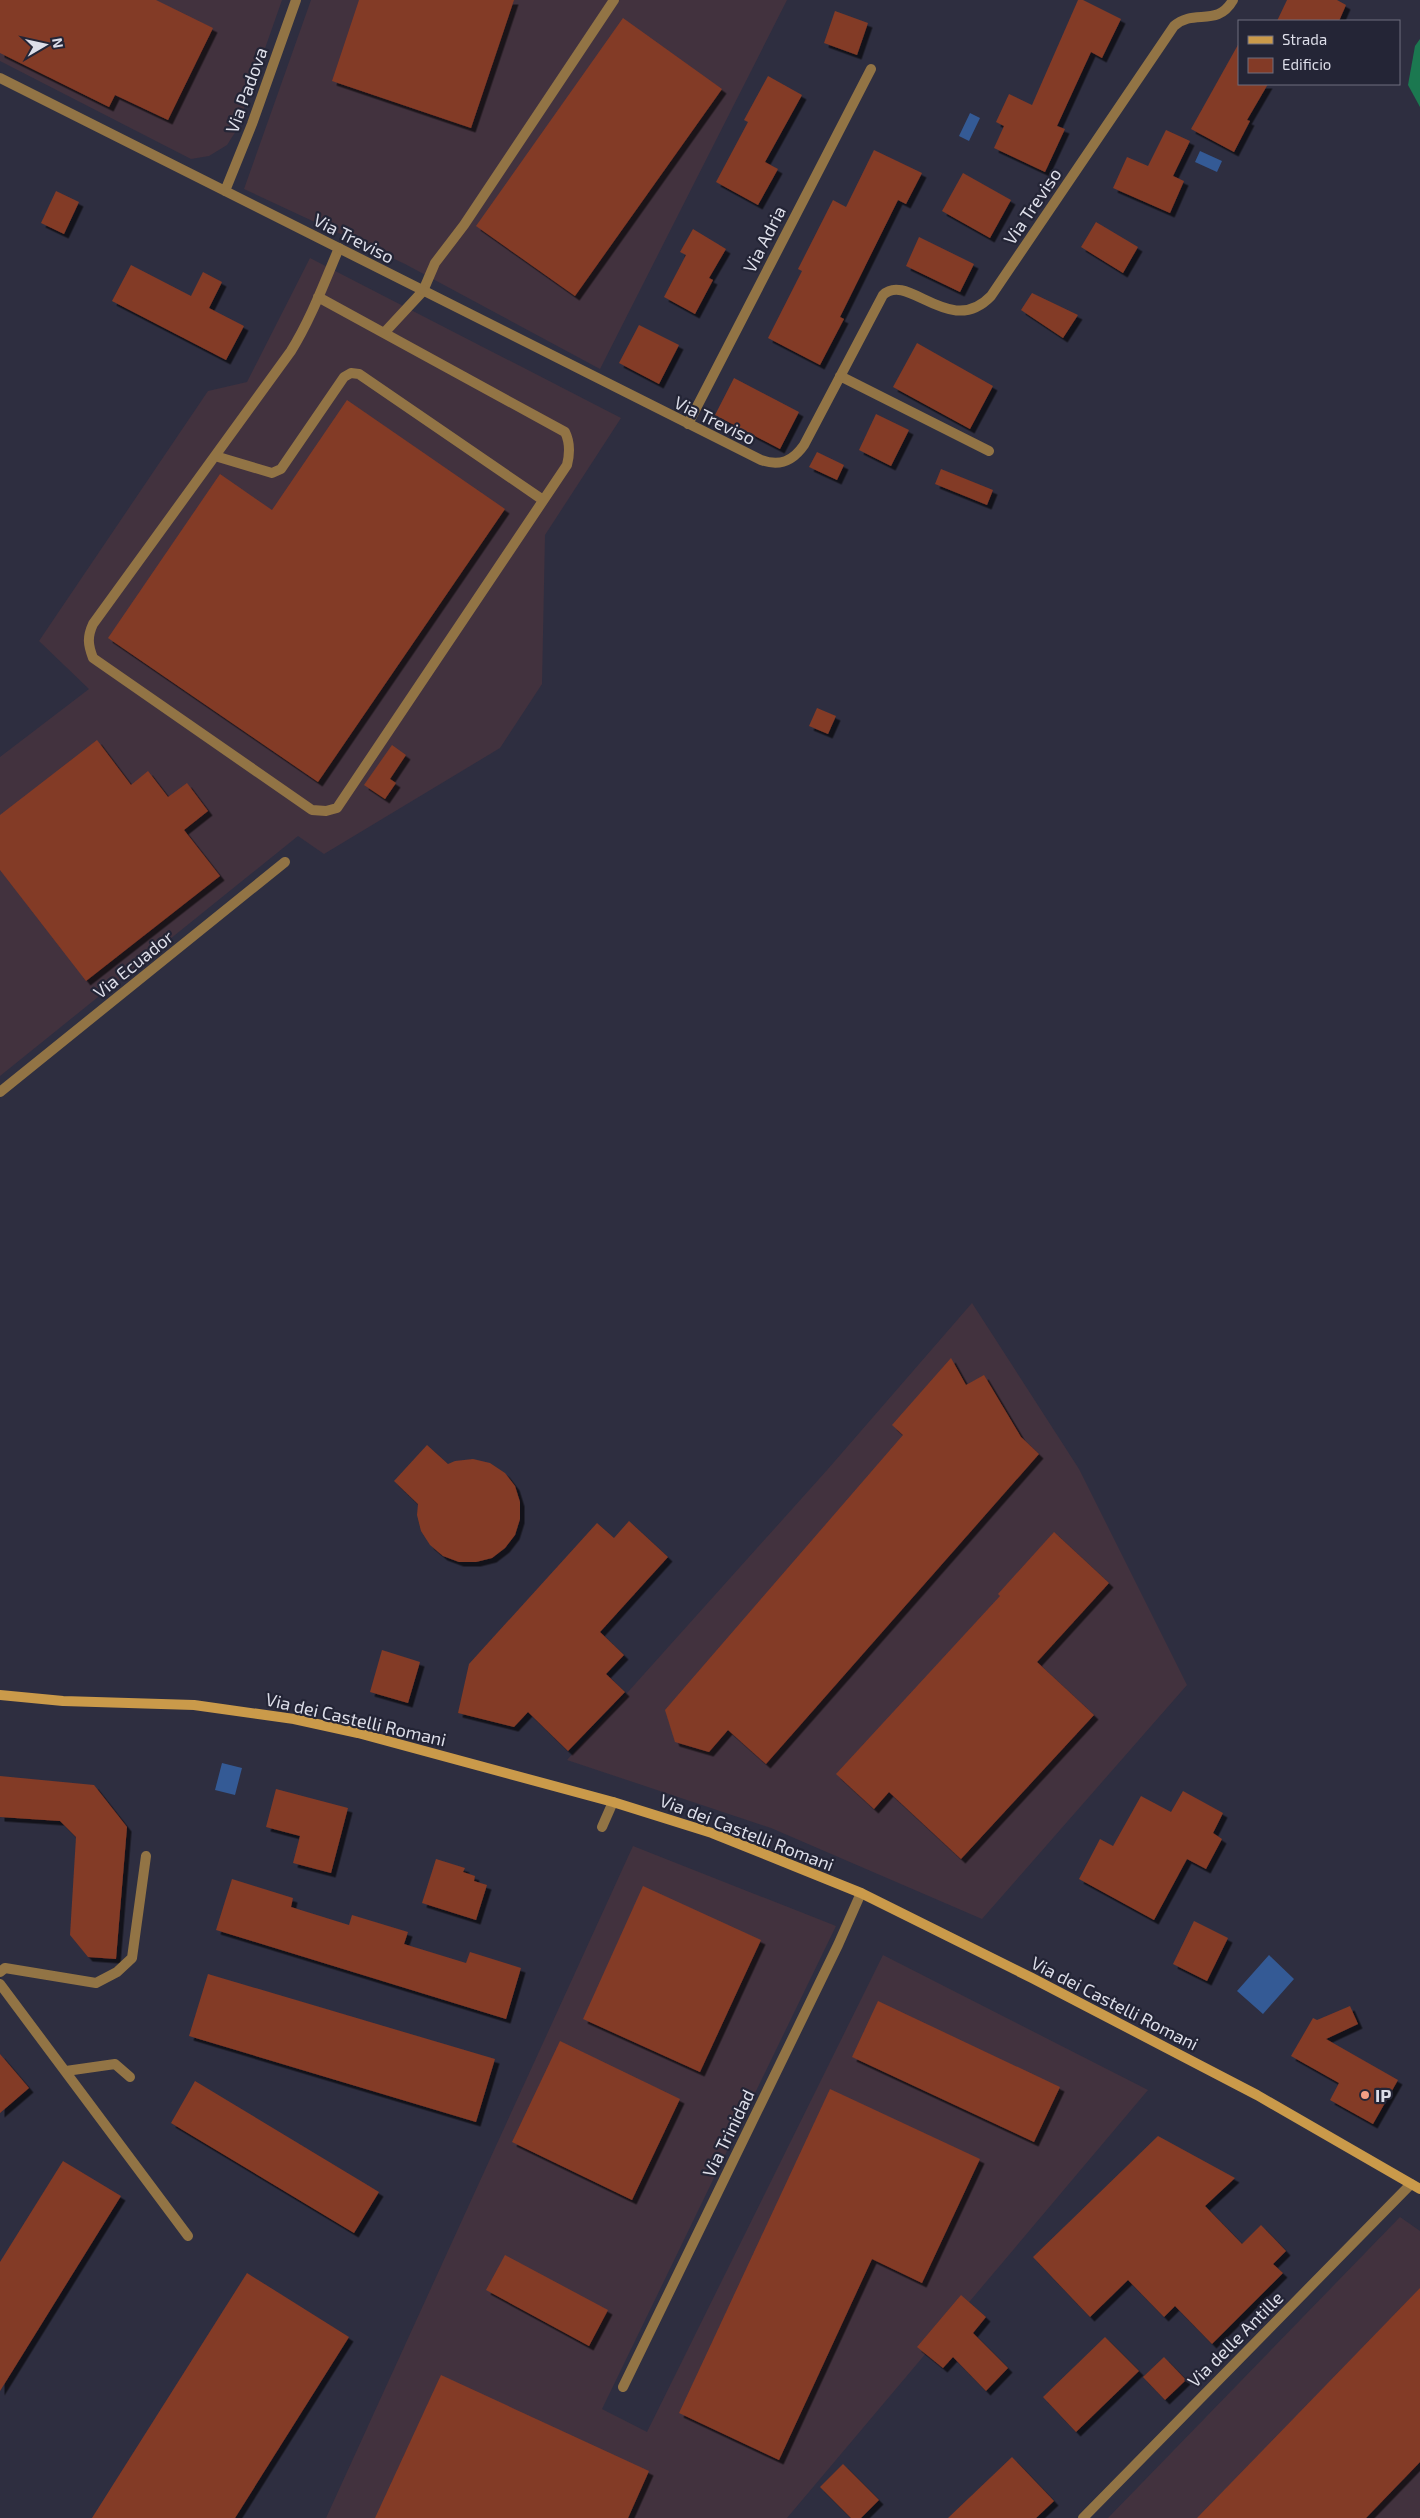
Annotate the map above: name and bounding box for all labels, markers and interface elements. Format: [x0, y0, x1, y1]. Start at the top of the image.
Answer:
north arrow [20, 20, 70, 70]
legend [1238, 20, 1400, 85]
text: Strada [1282, 30, 1327, 48]
text: N [49, 37, 68, 49]
street label: Via Padova [220, 44, 272, 136]
text: Edificio [1282, 55, 1331, 73]
street label: Via Treviso [998, 164, 1066, 248]
street label: Via Adria [738, 202, 790, 276]
street label: Via Treviso [310, 208, 398, 268]
street label: Via Treviso [671, 391, 759, 449]
street label: Via Ecuador [89, 925, 177, 1003]
street label: Via dei Castelli Romani [264, 1688, 448, 1750]
street label: Via dei Castelli Romani [657, 1789, 837, 1875]
street label: Via dei Castelli Romani [1028, 1951, 1202, 2055]
place label: IP [1375, 2084, 1391, 2106]
street label: Via Trinidad [697, 2086, 759, 2180]
marker: IP [1359, 2089, 1371, 2101]
street label: Via delle Antille [1182, 2286, 1288, 2392]

